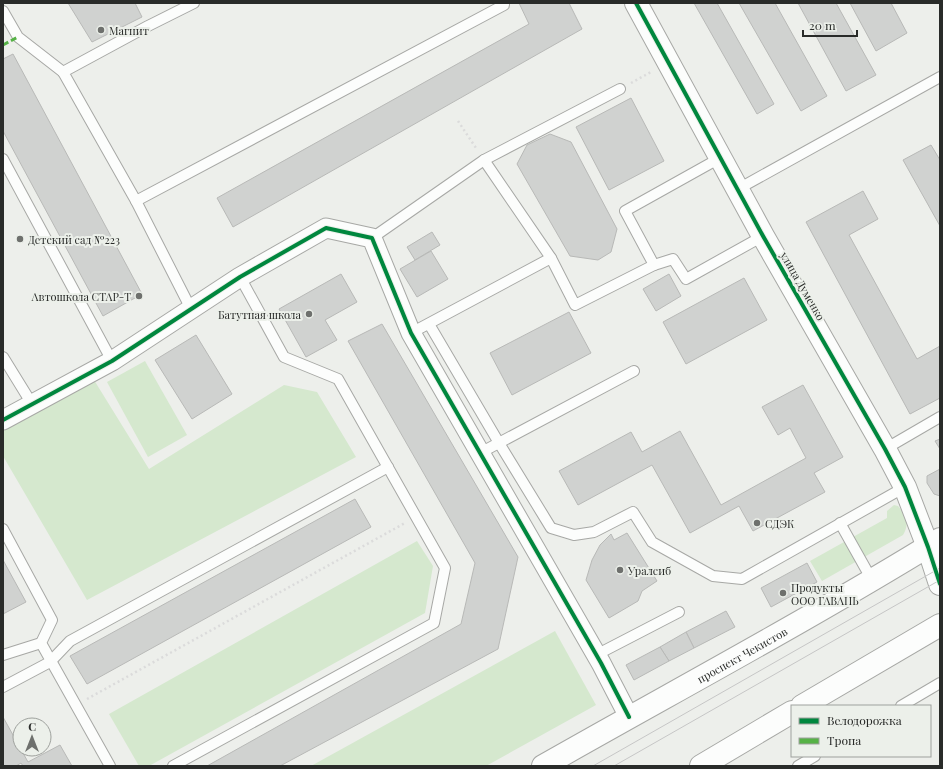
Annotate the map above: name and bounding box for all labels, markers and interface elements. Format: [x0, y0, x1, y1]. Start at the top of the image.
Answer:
scale bar [803, 12, 857, 38]
text: 20 m [809, 17, 836, 33]
place label: Магнит [109, 23, 149, 38]
marker: Магнит [96, 25, 106, 35]
place label: Детский сад №223 [28, 232, 120, 247]
marker: Детский сад №223 [15, 234, 25, 244]
street label: улица Думенко [777, 248, 829, 323]
place label: Автошкола СТАР-Т [30, 289, 131, 304]
marker: Автошкола СТАР-Т [134, 291, 144, 301]
place label: Батутная школа [218, 307, 302, 322]
marker: Батутная школа [304, 309, 314, 319]
place label: СДЭК [765, 516, 795, 531]
marker: СДЭК [752, 518, 762, 528]
place label: Уралсиб [627, 563, 671, 578]
marker: Уралсиб [615, 565, 625, 575]
place label: Продукты ООО ГАВАНЬ [791, 580, 859, 608]
marker: Продукты ООО ГАВАНЬ [778, 588, 788, 598]
street label: проспект Чекистов [694, 623, 790, 686]
legend [791, 705, 931, 757]
text: Велодорожка [827, 712, 902, 728]
north arrow [12, 717, 52, 757]
text: С [28, 719, 36, 734]
text: Тропа [827, 732, 861, 748]

